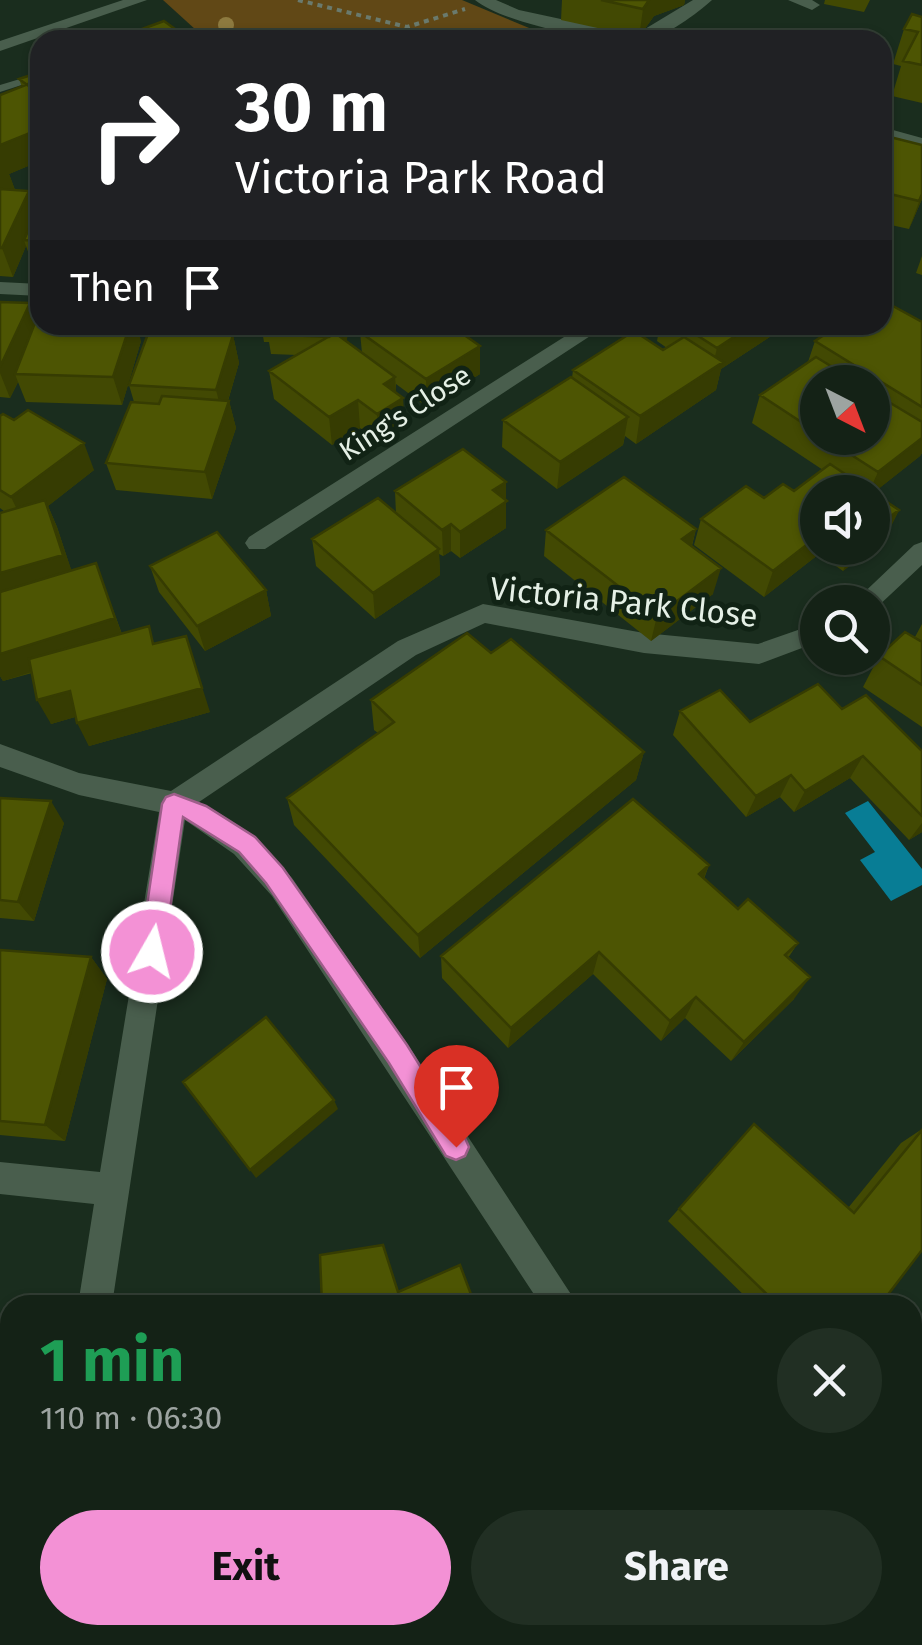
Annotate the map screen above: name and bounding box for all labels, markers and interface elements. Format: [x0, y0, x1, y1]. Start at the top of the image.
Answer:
text: 30 m [235, 66, 388, 150]
icon: right [70, 70, 200, 200]
text: Victoria Park Road [235, 151, 607, 205]
icon: arrive [175, 260, 230, 315]
text: Then [70, 265, 155, 311]
street label: King's Close [333, 358, 477, 468]
north arrow [800, 365, 890, 455]
map controls [800, 365, 890, 675]
button: sound [800, 475, 890, 565]
street label: Victoria Park Close [489, 569, 759, 635]
button: search [800, 585, 890, 675]
position arrow [100, 900, 204, 1004]
pin [414, 1045, 499, 1148]
icon: arrive [429, 1060, 484, 1115]
text: 1 min [40, 1325, 184, 1397]
button: close [777, 1328, 882, 1433]
text: 110 m · 06:30 [40, 1399, 222, 1437]
button: Exit [40, 1510, 451, 1625]
button: Share [471, 1510, 882, 1625]

